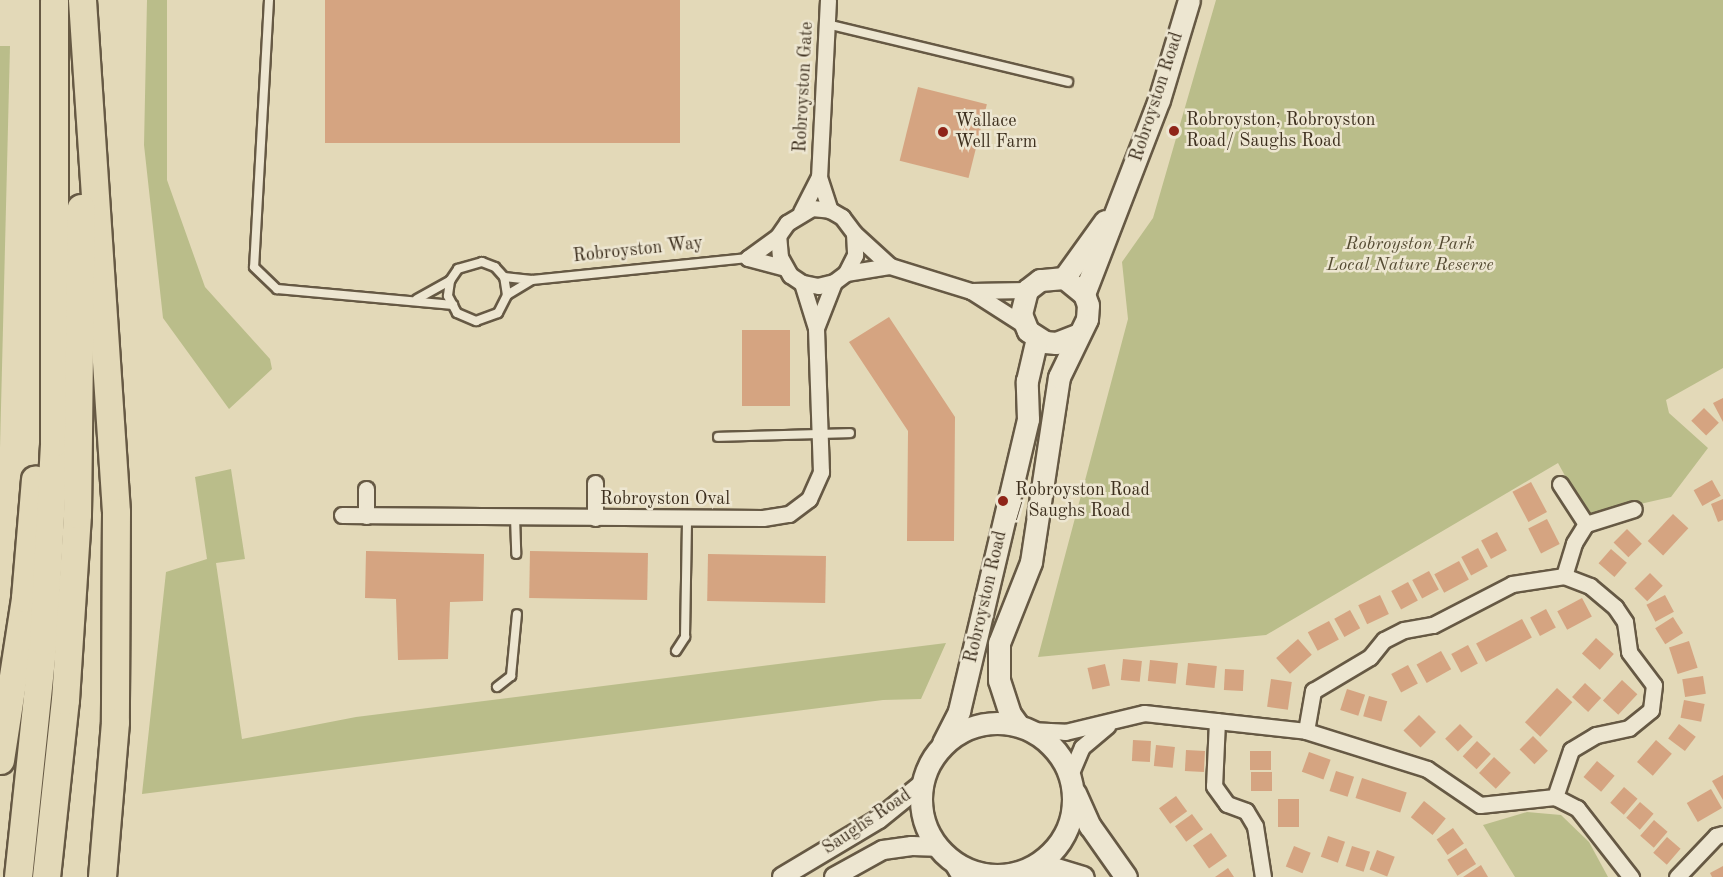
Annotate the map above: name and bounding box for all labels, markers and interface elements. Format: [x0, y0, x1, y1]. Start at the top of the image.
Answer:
street label: Robroyston Gate [790, 21, 818, 153]
street label: Robroyston Road [1126, 30, 1188, 164]
place label: Robroyston, Robroyston Road/ Saughs Road [1186, 110, 1375, 152]
place label: Wallace Well Farm [955, 111, 1037, 154]
marker: Robroyston, Robroyston Road/ Saughs Road [1167, 124, 1181, 138]
marker: Wallace Well Farm [936, 125, 950, 139]
street label: Robroyston Way [572, 232, 704, 268]
park label: Robroyston Park Local Nature Reserve [1326, 234, 1494, 276]
place label: Robroyston Road / Saughs Road [1015, 480, 1150, 522]
street label: Robroyston Oval [600, 488, 730, 510]
marker: Robroyston Road / Saughs Road [996, 494, 1010, 508]
street label: Robroyston Road [960, 529, 1012, 665]
street label: Saughs Road [819, 784, 915, 860]

